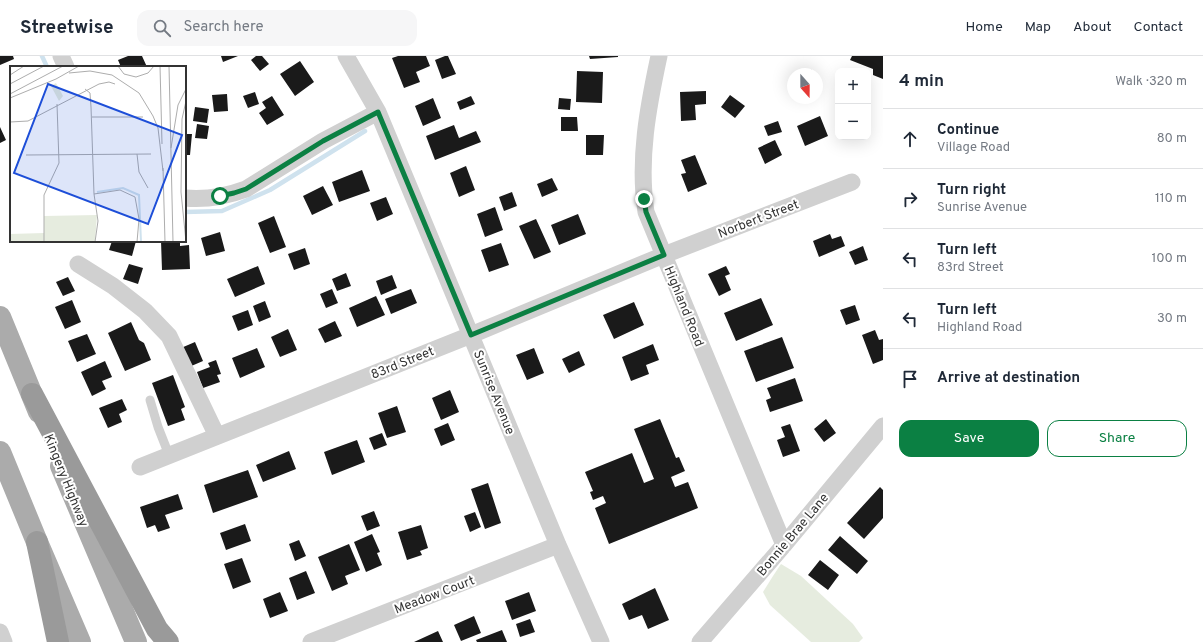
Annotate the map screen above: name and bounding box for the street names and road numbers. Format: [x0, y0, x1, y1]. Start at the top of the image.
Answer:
street label: Norbert Street [716, 197, 801, 243]
street label: Highland Road [660, 264, 707, 349]
street label: 83rd Street [369, 344, 437, 384]
street label: Sunrise Avenue [469, 348, 517, 437]
street label: Kingery Highway [39, 432, 91, 530]
street label: Bonnie Brae Lane [754, 491, 833, 580]
street label: Meadow Court [392, 573, 477, 618]

